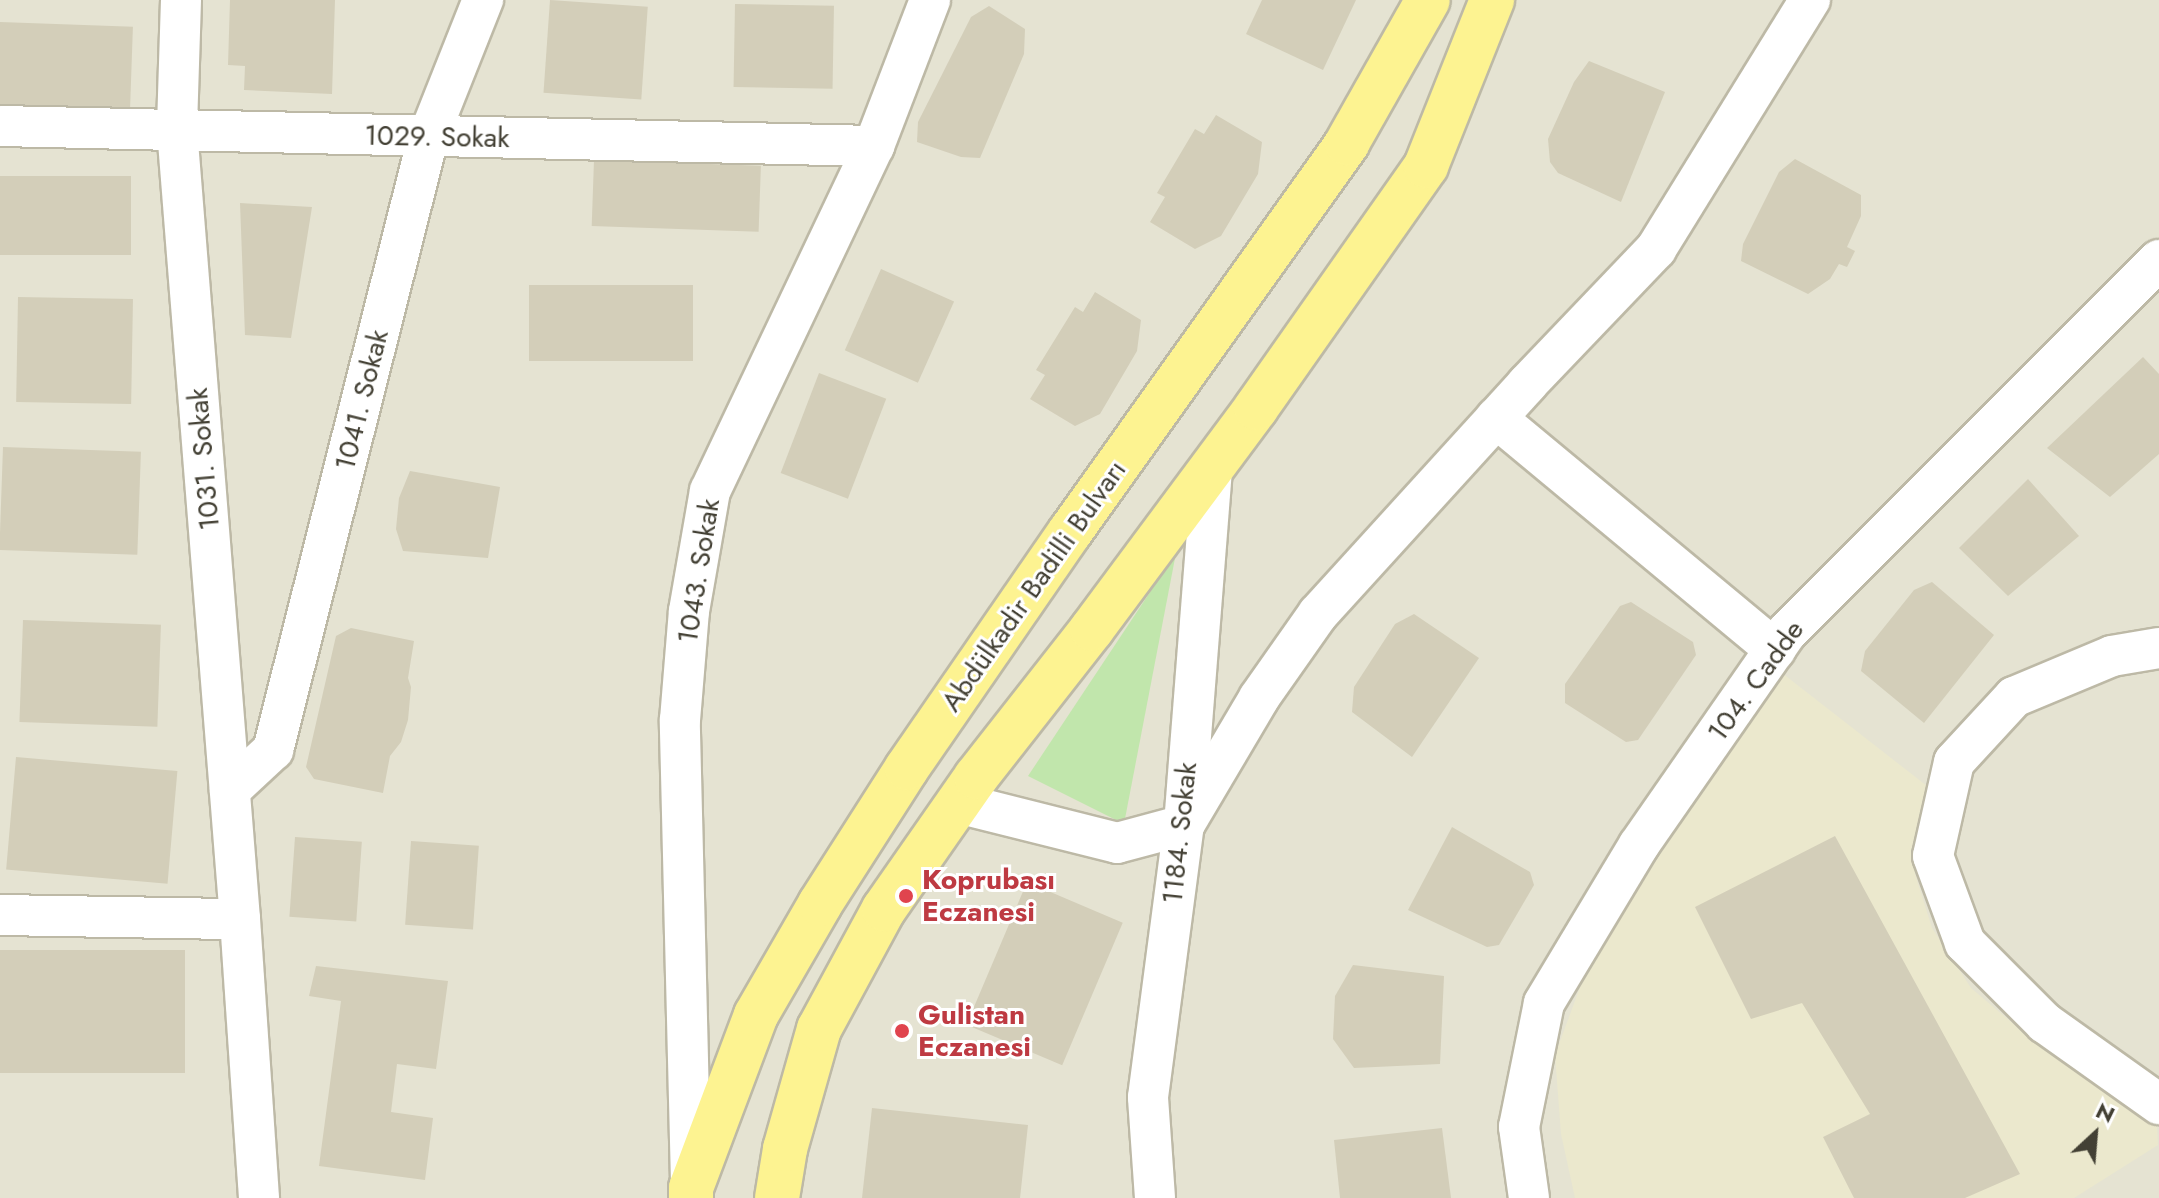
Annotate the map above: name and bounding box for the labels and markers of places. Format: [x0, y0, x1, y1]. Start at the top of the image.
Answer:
place label: Koprubası Eczanesi [922, 863, 1055, 929]
marker: Koprubası Eczanesi [897, 887, 915, 905]
place label: Gulistan Eczanesi [918, 998, 1031, 1064]
marker: Gulistan Eczanesi [893, 1022, 911, 1040]

